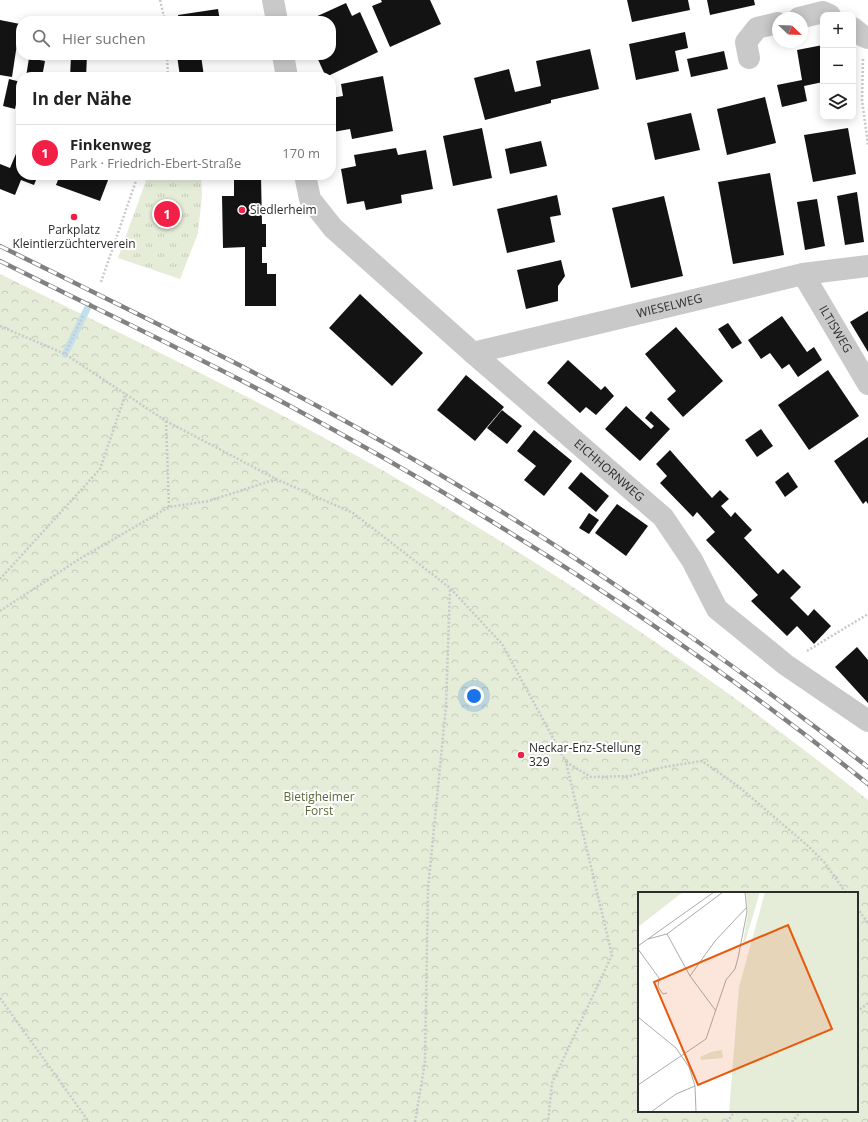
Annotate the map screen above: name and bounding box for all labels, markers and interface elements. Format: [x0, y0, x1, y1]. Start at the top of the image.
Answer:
north arrow [772, 12, 808, 48]
map controls [820, 12, 856, 120]
button: + [820, 12, 856, 48]
search box [16, 16, 336, 60]
icon: search [30, 27, 52, 49]
text: Hier suchen [62, 28, 146, 48]
button: − [820, 48, 856, 84]
button: layers [820, 84, 856, 120]
text: In der Nähe [32, 87, 131, 110]
text: Finkenweg [70, 134, 151, 154]
text: 1 [41, 144, 49, 162]
text: 170 m [282, 144, 320, 162]
text: Park · Friedrich-Ebert-Straße [70, 154, 241, 172]
pin: 1 [154, 199, 180, 229]
place label: Siedlerheim [250, 201, 317, 218]
marker: Siedlerheim [237, 205, 247, 215]
marker: Parkplatz Kleintierzüchterverein [69, 212, 79, 222]
place label: Parkplatz Kleintierzüchterverein [12, 221, 136, 252]
street label: WIESELWEG [635, 289, 704, 322]
street label: ILTISWEG [815, 302, 857, 356]
street label: EICHHORNWEG [571, 435, 648, 505]
your location [464, 686, 484, 706]
place label: Neckar-Enz-Stellung 329 [529, 739, 641, 770]
marker: Neckar-Enz-Stellung 329 [516, 750, 526, 760]
park label: Bietigheimer Forst [283, 788, 355, 819]
inset map [638, 892, 858, 1112]

